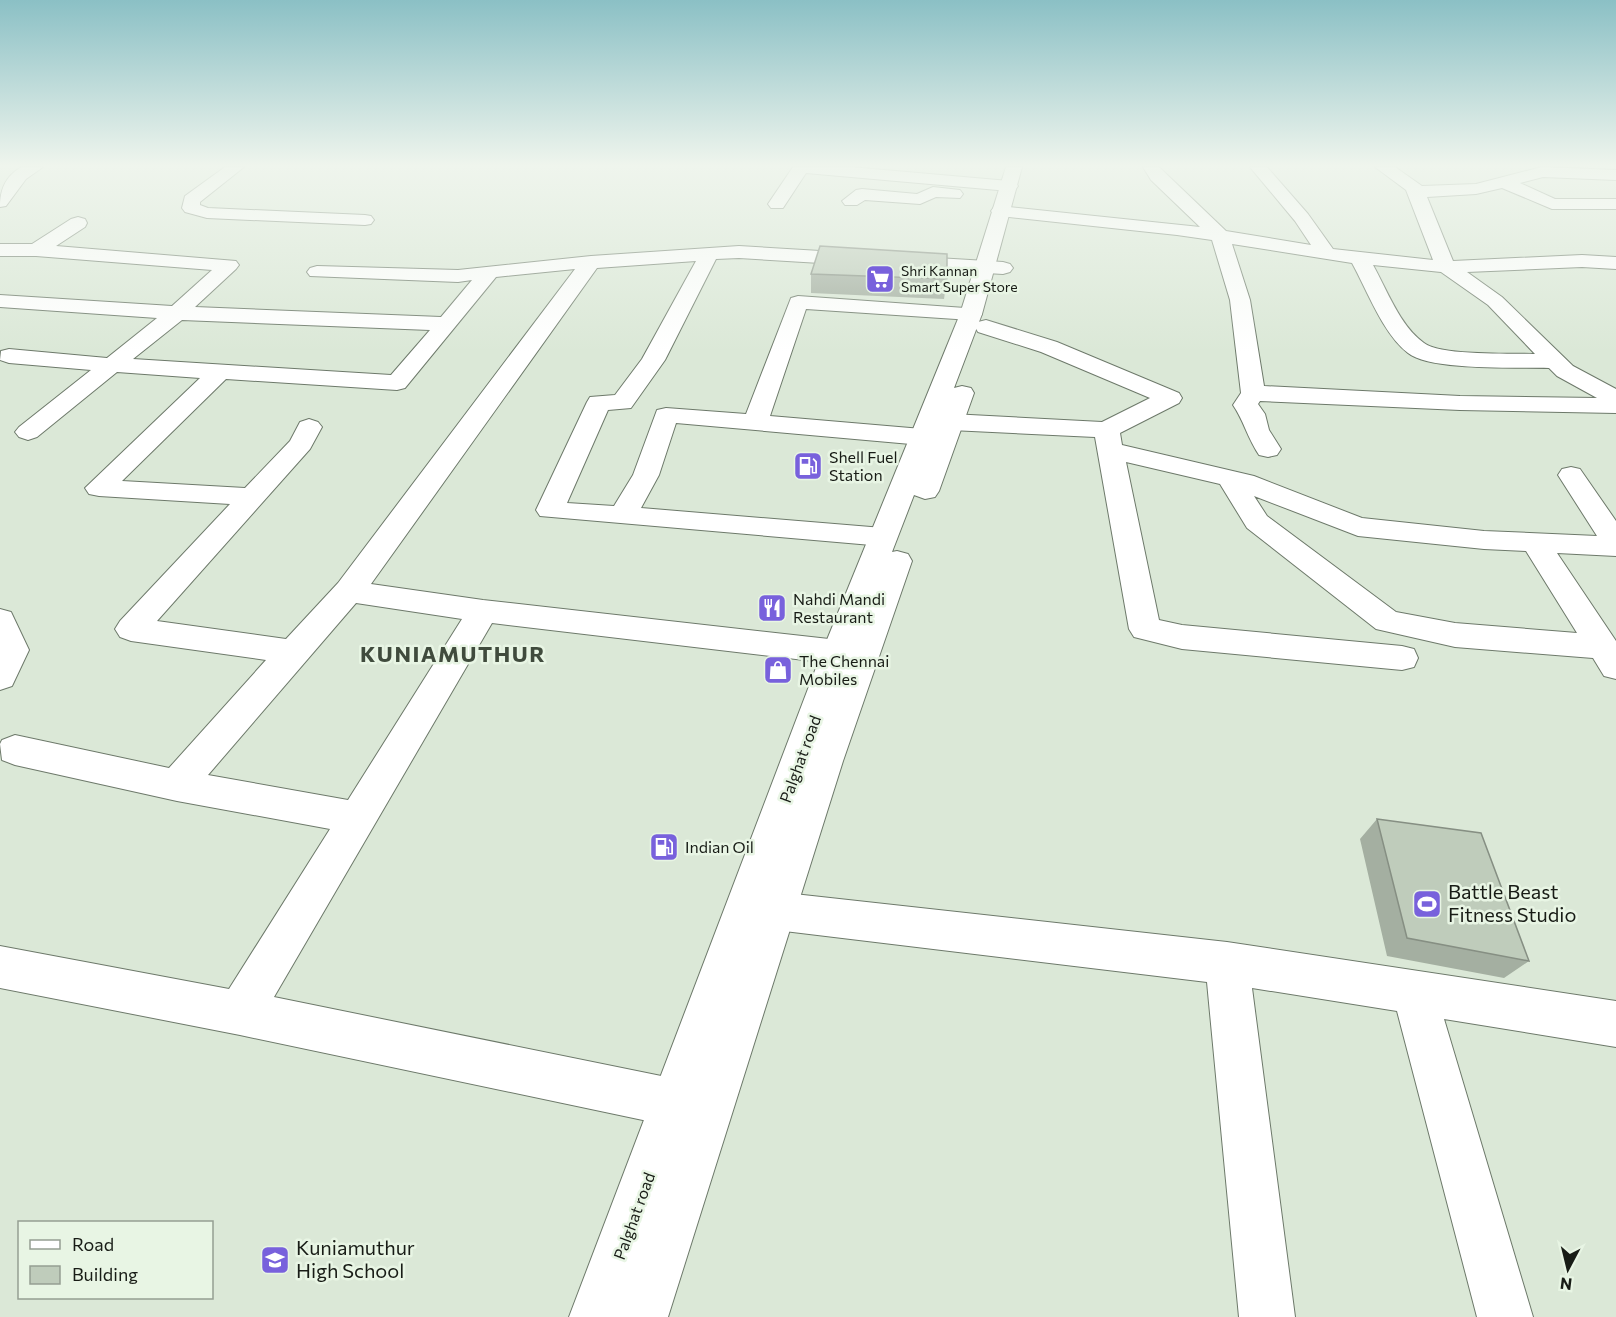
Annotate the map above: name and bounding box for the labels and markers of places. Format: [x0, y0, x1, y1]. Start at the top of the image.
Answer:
place label: Shri Kannan Smart Super Store [901, 262, 1018, 295]
supermarket icon: Shri Kannan Smart Super Store [864, 263, 896, 295]
place label: Shell Fuel Station [829, 447, 898, 484]
fuel station icon: Shell Fuel Station [792, 450, 824, 482]
place label: Nahdi Mandi Restaurant [793, 589, 885, 626]
restaurant icon: Nahdi Mandi Restaurant [756, 592, 788, 624]
place label: The Chennai Mobiles [799, 651, 889, 688]
shop icon: The Chennai Mobiles [762, 654, 794, 686]
fuel station icon: Indian Oil [648, 831, 680, 863]
place label: Indian Oil [685, 837, 754, 856]
place label: Battle Beast Fitness Studio [1448, 879, 1576, 926]
sports icon: Battle Beast Fitness Studio [1411, 888, 1443, 920]
place label: Kuniamuthur High School [296, 1235, 415, 1282]
school or university icon: Kuniamuthur High School [259, 1244, 291, 1276]

